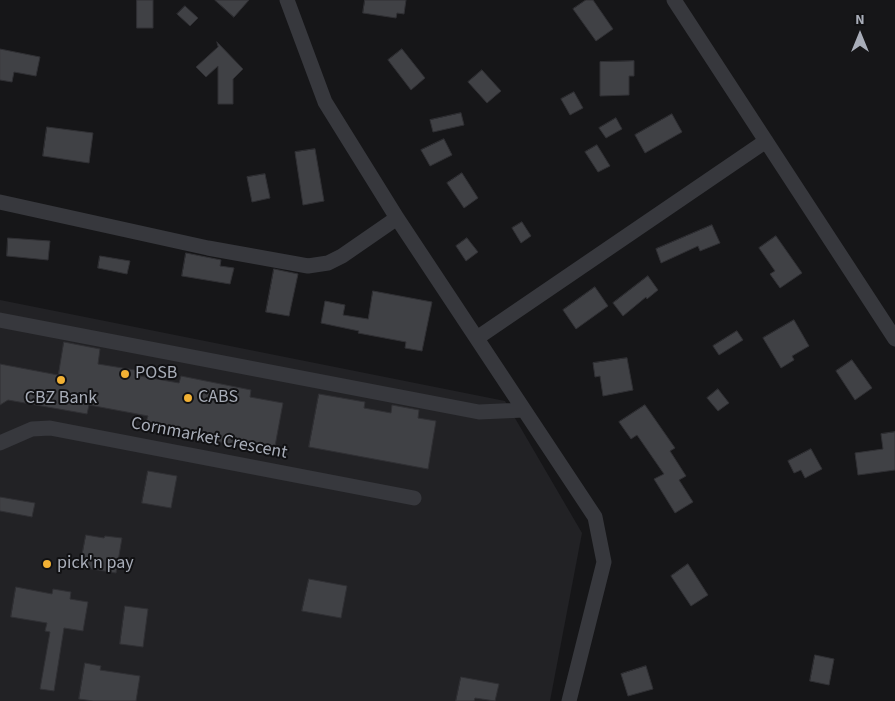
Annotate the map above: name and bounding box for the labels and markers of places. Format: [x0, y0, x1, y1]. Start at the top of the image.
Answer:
place label: POSB [135, 363, 177, 385]
marker: POSB [119, 368, 131, 380]
marker: CBZ Bank [55, 374, 67, 386]
place label: CABS [198, 387, 238, 409]
place label: CBZ Bank [25, 388, 97, 410]
marker: CABS [182, 392, 194, 404]
place label: pick'n pay [57, 553, 134, 575]
marker: pick'n pay [41, 558, 53, 570]

